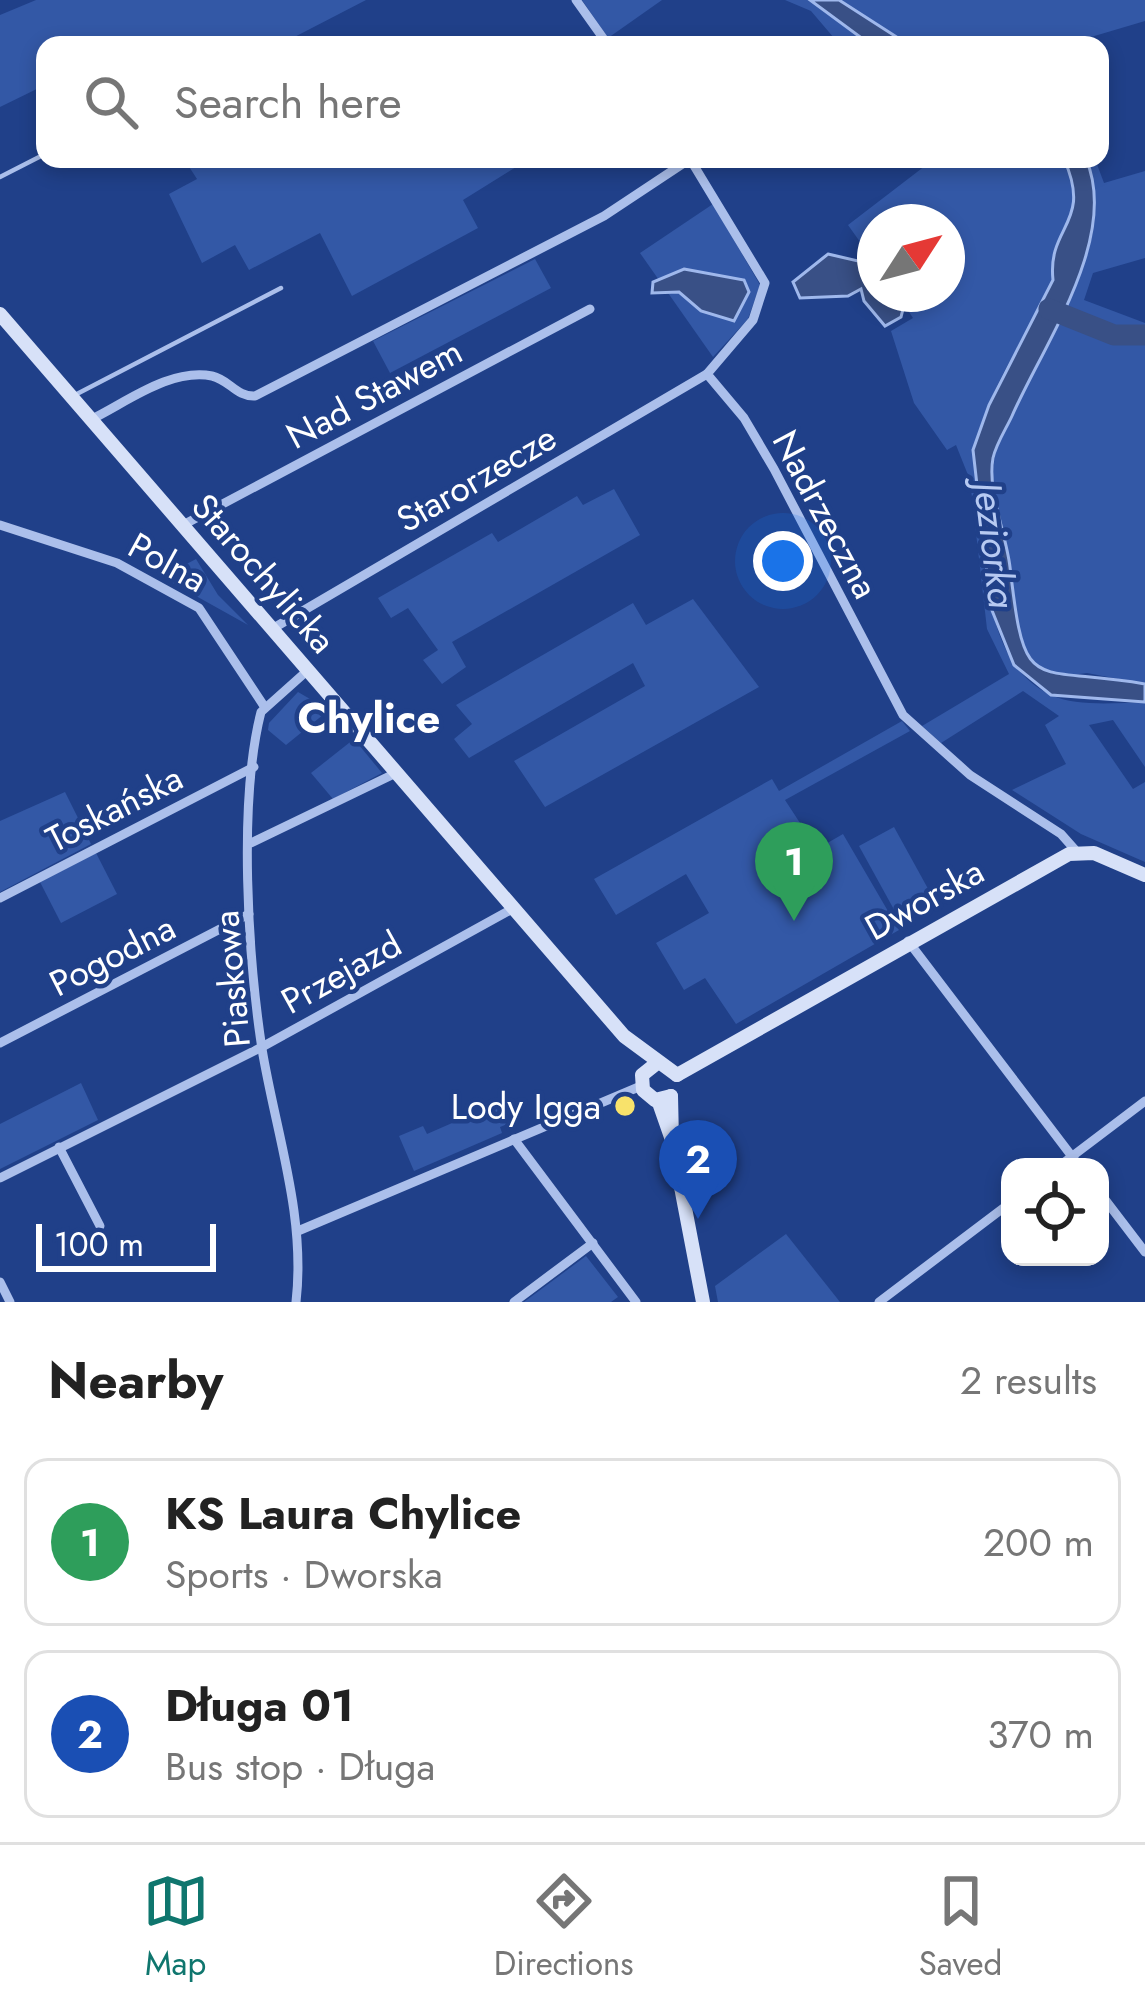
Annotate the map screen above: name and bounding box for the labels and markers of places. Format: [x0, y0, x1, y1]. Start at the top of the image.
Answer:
pin: 1 [755, 822, 833, 921]
place label: Lody Igga [451, 1080, 601, 1132]
marker: Lody Igga [612, 1093, 638, 1119]
pin: 2 [659, 1120, 737, 1219]

